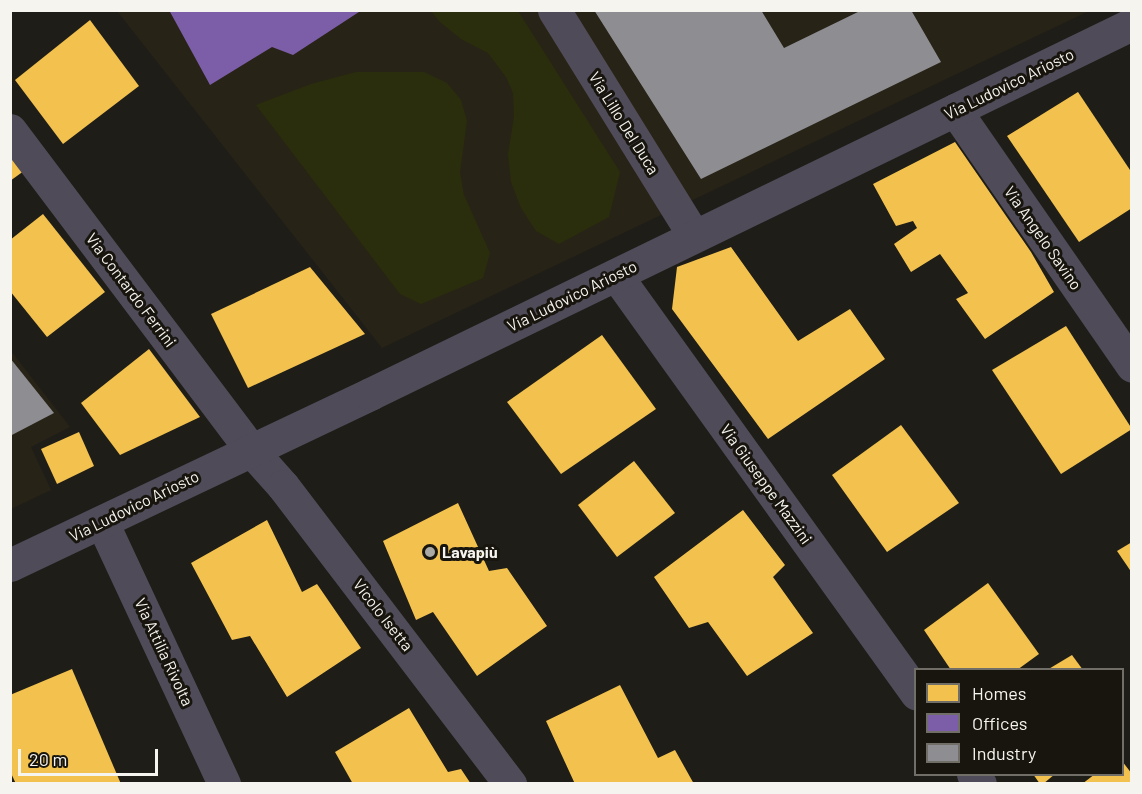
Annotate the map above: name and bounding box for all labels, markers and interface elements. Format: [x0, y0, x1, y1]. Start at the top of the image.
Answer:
street label: Via Ludovico Ariosto [941, 44, 1077, 124]
street label: Via Lillo Del Duca [585, 68, 663, 178]
street label: Via Angelo Savino [1000, 182, 1086, 294]
street label: Via Contardo Ferrini [82, 229, 180, 351]
street label: Via Ludovico Ariosto [504, 256, 640, 336]
street label: Via Giuseppe Mazzini [716, 420, 816, 548]
street label: Via Ludovico Ariosto [66, 466, 202, 546]
place label: Lavapiù [442, 542, 498, 562]
marker: Lavapiù [423, 545, 437, 559]
street label: Vicolo Isetta [349, 575, 417, 655]
street label: Via Attilia Rivolta [131, 595, 197, 709]
legend [914, 668, 1124, 776]
text: Homes [972, 682, 1026, 704]
text: Offices [972, 712, 1028, 734]
scale bar [21, 737, 160, 775]
text: Industry [972, 742, 1036, 764]
text: 20 m [29, 748, 67, 770]

